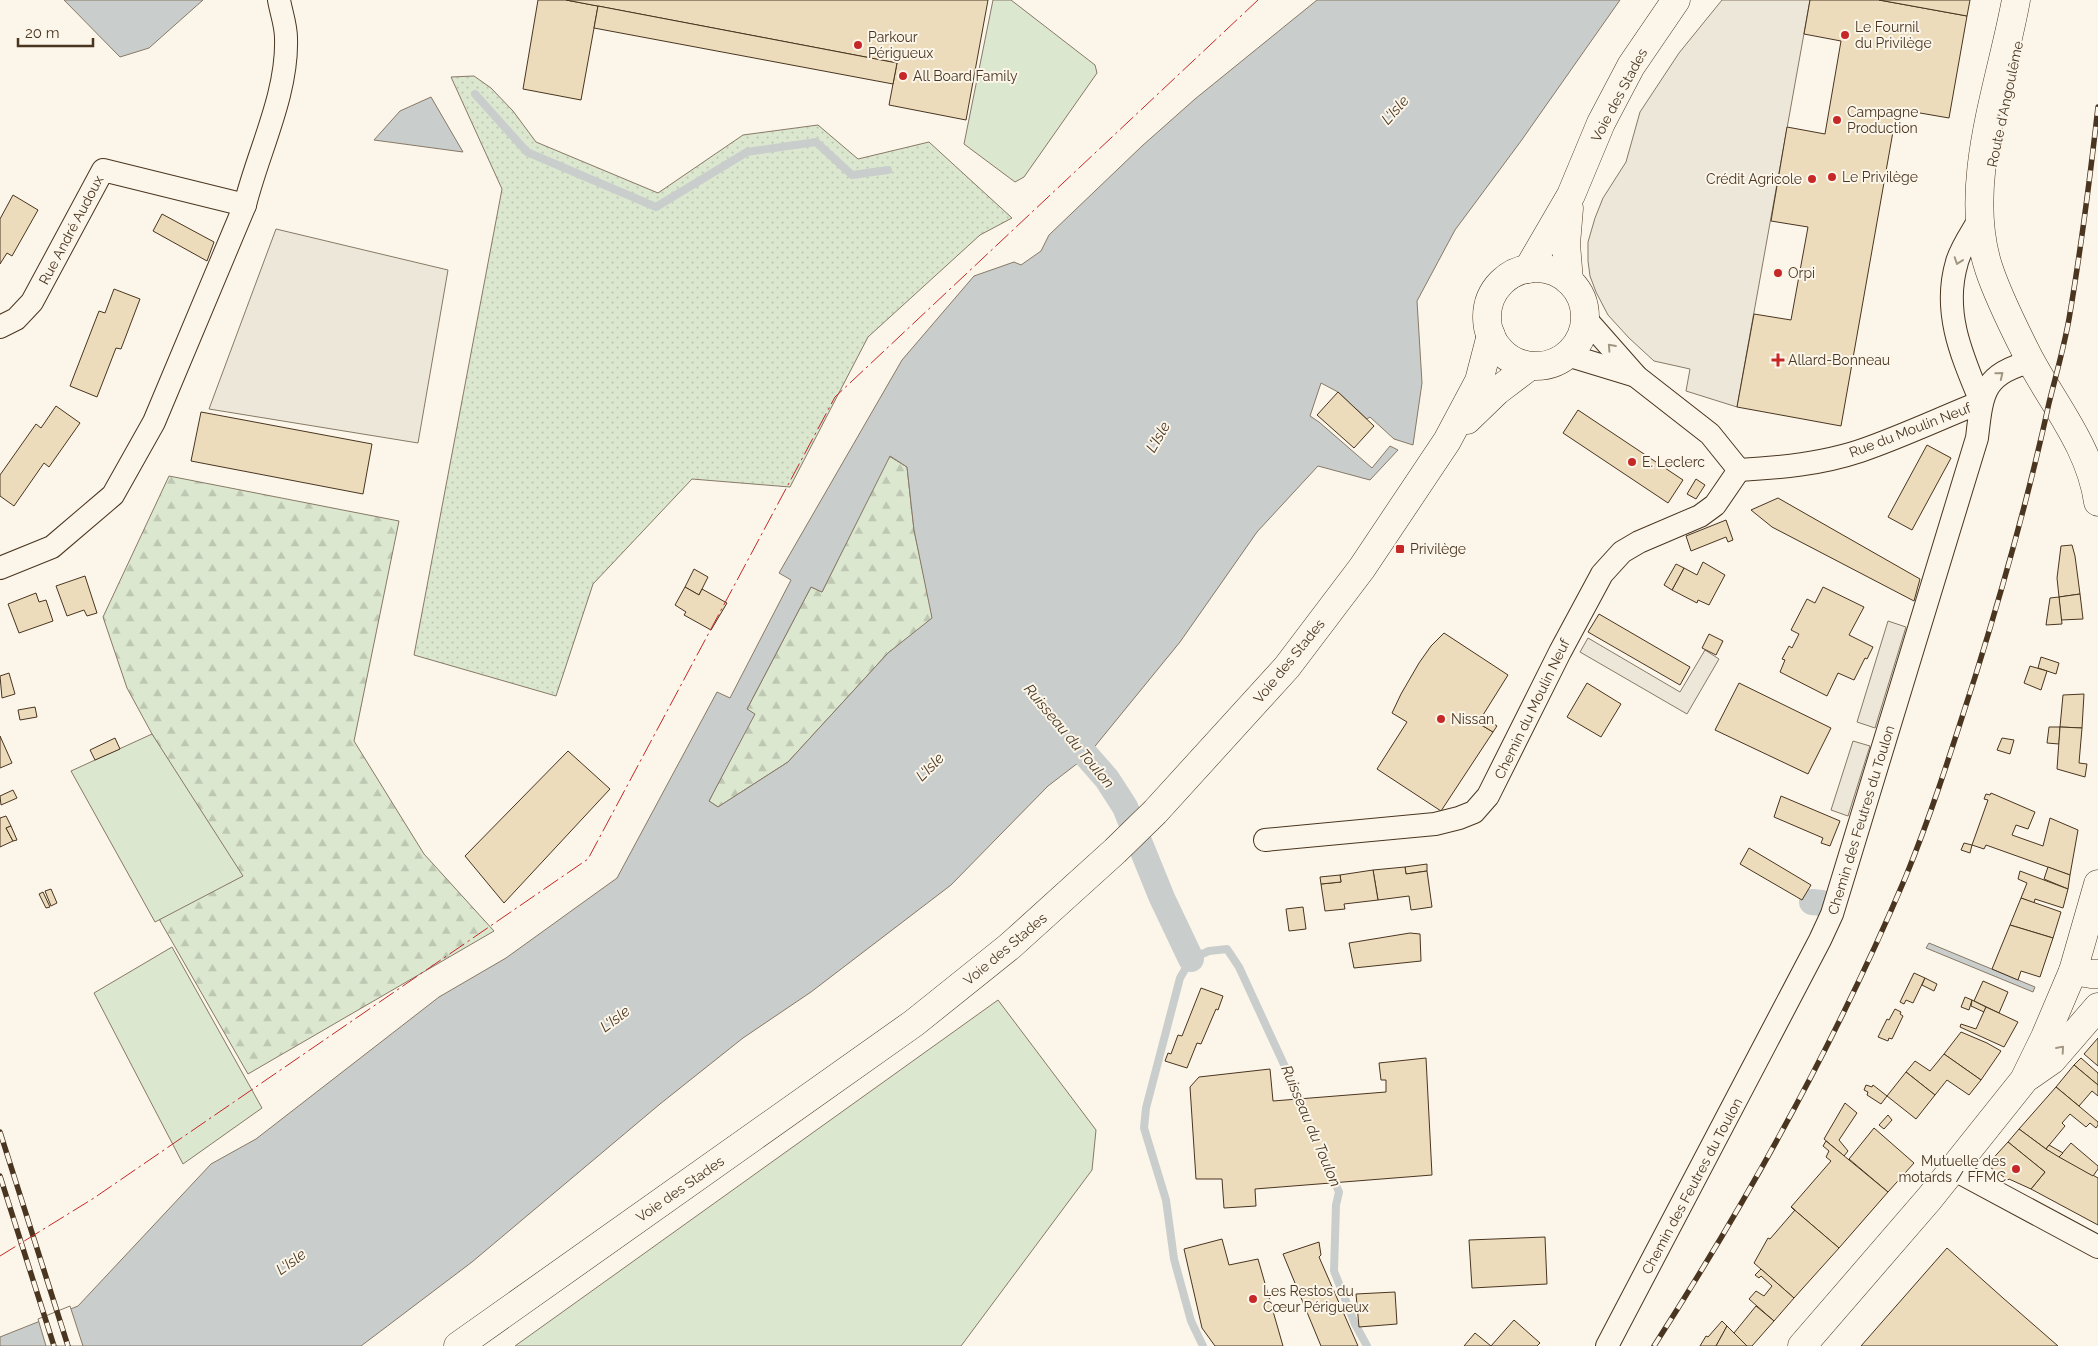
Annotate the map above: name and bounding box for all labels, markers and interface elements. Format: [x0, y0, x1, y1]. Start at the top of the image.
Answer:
scale bar [18, 15, 92, 47]
place label: Le Fournil du Privilège [1855, 19, 1932, 51]
text: 20 m [25, 24, 60, 42]
place label: Parkour Périgueux [868, 29, 933, 61]
marker: Le Fournil du Privilège [1839, 29, 1851, 41]
marker: Parkour Périgueux [852, 39, 864, 51]
street label: Route d'Angoulême [1984, 39, 2026, 169]
street label: Voie des Stades [1588, 45, 1650, 144]
place label: All Board Family [913, 68, 1018, 84]
marker: All Board Family [897, 70, 909, 82]
water label: L'Isle [1377, 92, 1413, 128]
place label: Campagne Production [1847, 104, 1918, 136]
marker: Campagne Production [1831, 114, 1843, 126]
place label: Le Privilège [1842, 169, 1918, 185]
place label: Crédit Agricole [1706, 171, 1802, 187]
marker: Le Privilège [1826, 171, 1838, 183]
street label: Rue André Audoux [36, 173, 106, 287]
marker: Crédit Agricole [1806, 173, 1818, 185]
one-way arrow [1954, 256, 1964, 265]
place label: Orpi [1788, 265, 1815, 281]
marker: Orpi [1772, 267, 1784, 279]
one-way arrow [1608, 344, 1617, 353]
place label: Allard-Bonneau [1788, 352, 1890, 368]
marker: Allard-Bonneau [1772, 354, 1784, 366]
one-way arrow [1995, 371, 2004, 380]
street label: Rue du Moulin Neuf [1847, 399, 1974, 461]
water label: L'Isle [1142, 418, 1174, 456]
place label: E. Leclerc [1642, 454, 1705, 470]
marker: E. Leclerc [1626, 456, 1638, 468]
place label: Privilège [1410, 541, 1466, 557]
marker: Privilège [1394, 543, 1406, 555]
street label: Voie des Stades [1250, 616, 1328, 706]
street label: Chemin du Moulin Neuf [1491, 635, 1573, 781]
water label: Ruisseau du Toulon [1020, 680, 1118, 792]
place label: Nissan [1451, 711, 1494, 727]
marker: Nissan [1435, 713, 1447, 725]
street label: Chemin des Feutres du Toulon [1825, 723, 1897, 917]
water label: L'Isle [912, 749, 948, 785]
street label: Voie des Stades [960, 909, 1050, 988]
water label: L'Isle [597, 1002, 633, 1036]
one-way arrow [2056, 1046, 2065, 1055]
water label: Ruisseau du Toulon [1277, 1062, 1345, 1190]
street label: Chemin des Feutres du Toulon [1639, 1095, 1745, 1277]
street label: Voie des Stades [633, 1153, 727, 1225]
place label: Mutuelle des motards / FFMC [1898, 1153, 2006, 1185]
marker: Mutuelle des motards / FFMC [2010, 1163, 2022, 1175]
water label: L'Isle [273, 1245, 309, 1279]
place label: Les Restos du Cœur Périgueux [1263, 1283, 1369, 1315]
marker: Les Restos du Cœur Périgueux [1247, 1293, 1259, 1305]

